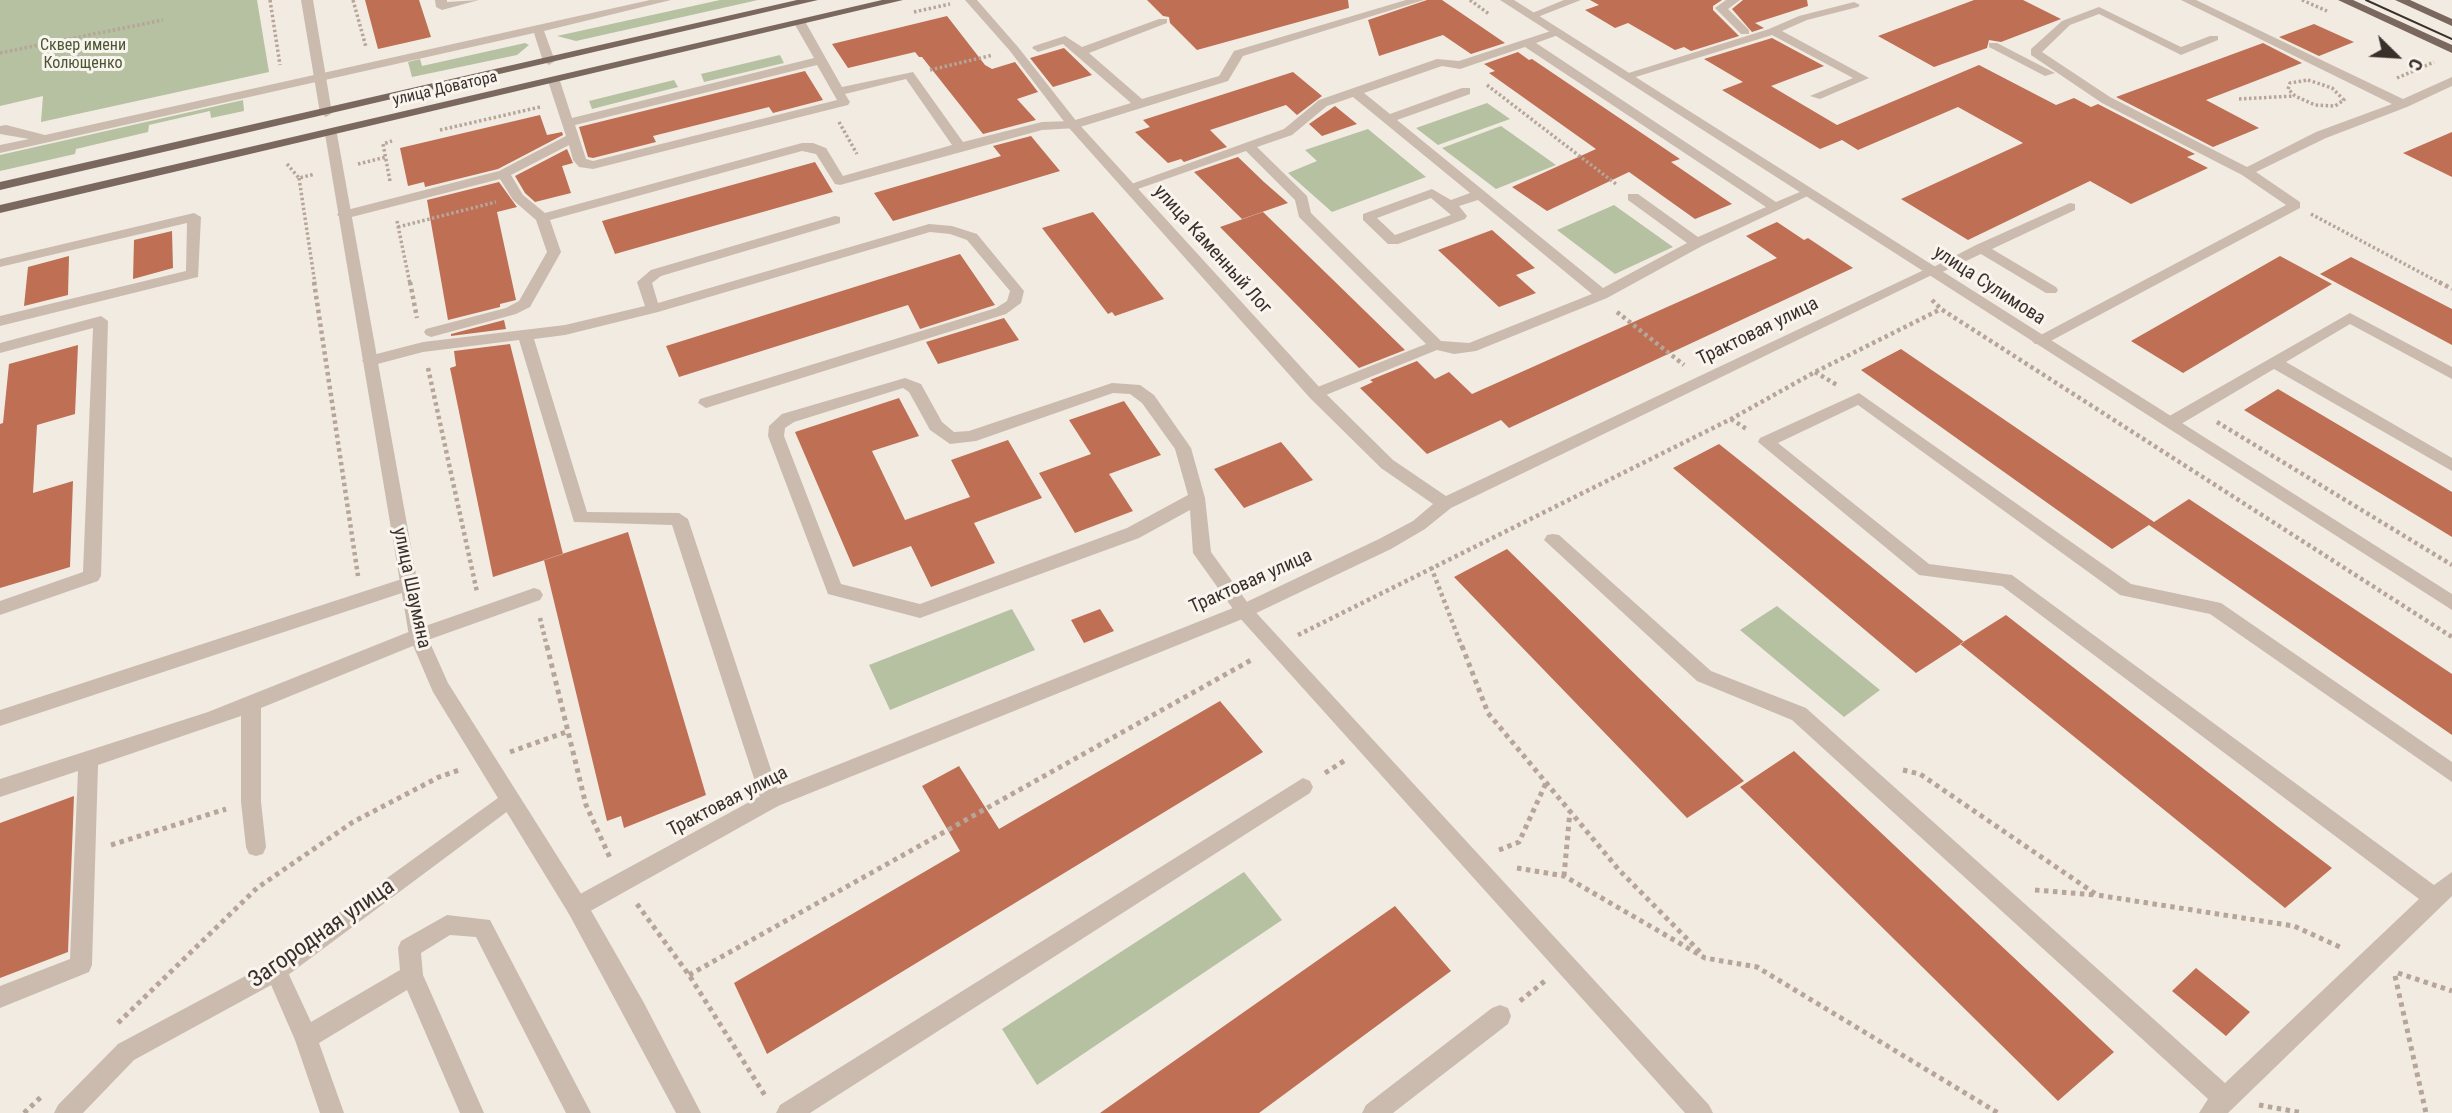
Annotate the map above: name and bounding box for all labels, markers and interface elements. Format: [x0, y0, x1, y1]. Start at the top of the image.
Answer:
north arrow [2361, 21, 2431, 91]
park label: Сквер имени Колющенко [40, 36, 126, 74]
text: С [2403, 55, 2428, 74]
street label: улица Доватора [391, 68, 499, 110]
street label: улица Каменный Лог [1148, 181, 1276, 319]
street label: улица Сулимова [1929, 241, 2049, 331]
street label: Трактовая улица [1694, 293, 1822, 371]
street label: улица Шаумяна [387, 526, 435, 650]
street label: Трактовая улица [1186, 545, 1316, 619]
street label: Трактовая улица [664, 762, 792, 842]
street label: Загородная улица [244, 873, 400, 995]

